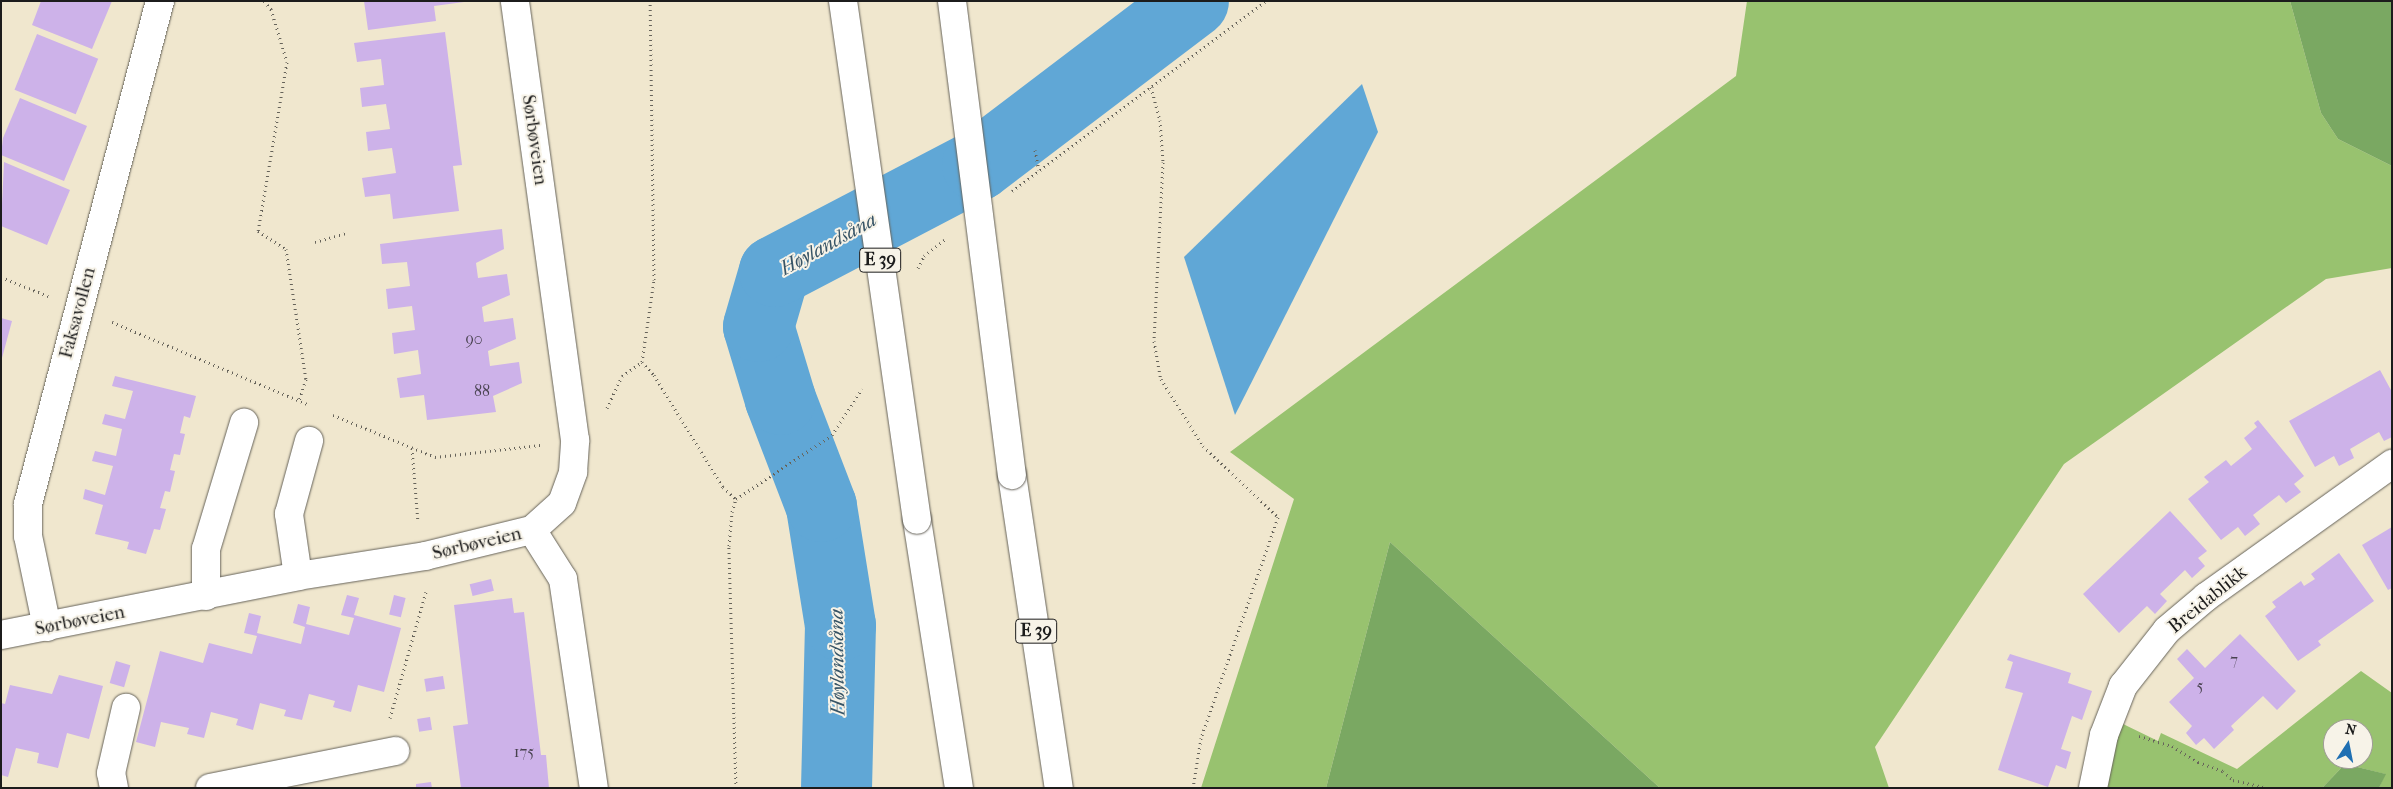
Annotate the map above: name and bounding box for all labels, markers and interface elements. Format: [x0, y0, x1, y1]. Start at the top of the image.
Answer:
street label: Sørbøveien [516, 93, 552, 187]
water label: Høylandsåna [775, 208, 881, 280]
road number: E 39 [859, 244, 901, 276]
street label: Faksavollen [55, 265, 101, 361]
house number: 90 [465, 329, 483, 349]
house number: 88 [474, 381, 490, 401]
street label: Sørbøveien [430, 523, 524, 565]
street label: Breidablikk [2164, 561, 2252, 639]
street label: Sørbøveien [33, 601, 127, 641]
water label: Høylandsåna [824, 608, 850, 716]
road number: E 39 [1015, 616, 1057, 646]
house number: 7 [2230, 650, 2238, 670]
house number: 5 [2197, 676, 2203, 696]
north arrow [2323, 719, 2373, 769]
text: N [2344, 720, 2358, 739]
house number: 175 [514, 742, 534, 762]

